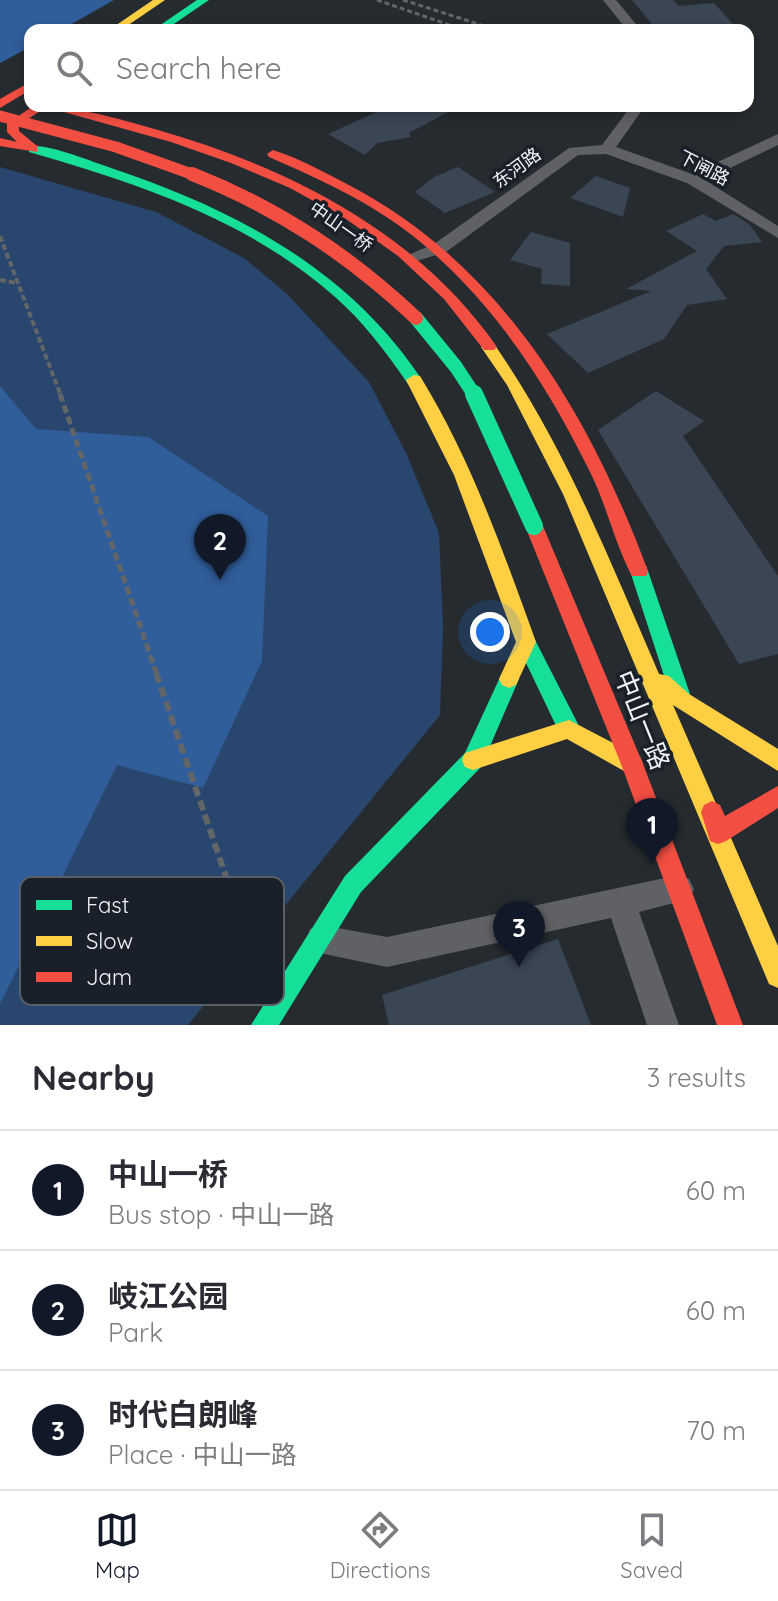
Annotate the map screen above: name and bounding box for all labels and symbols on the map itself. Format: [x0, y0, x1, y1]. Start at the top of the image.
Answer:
street label: 东河路 [488, 142, 545, 193]
street label: 下闸路 [675, 145, 734, 190]
street label: 中山一桥 [305, 197, 377, 257]
pin: 2 [194, 514, 246, 580]
your location [470, 612, 510, 652]
street label: 中山一路 [608, 665, 677, 774]
pin: 1 [626, 798, 678, 864]
legend [20, 877, 284, 1005]
text: Fast [86, 891, 129, 919]
pin: 3 [493, 901, 545, 967]
text: Slow [86, 927, 133, 955]
text: Jam [86, 963, 132, 991]

